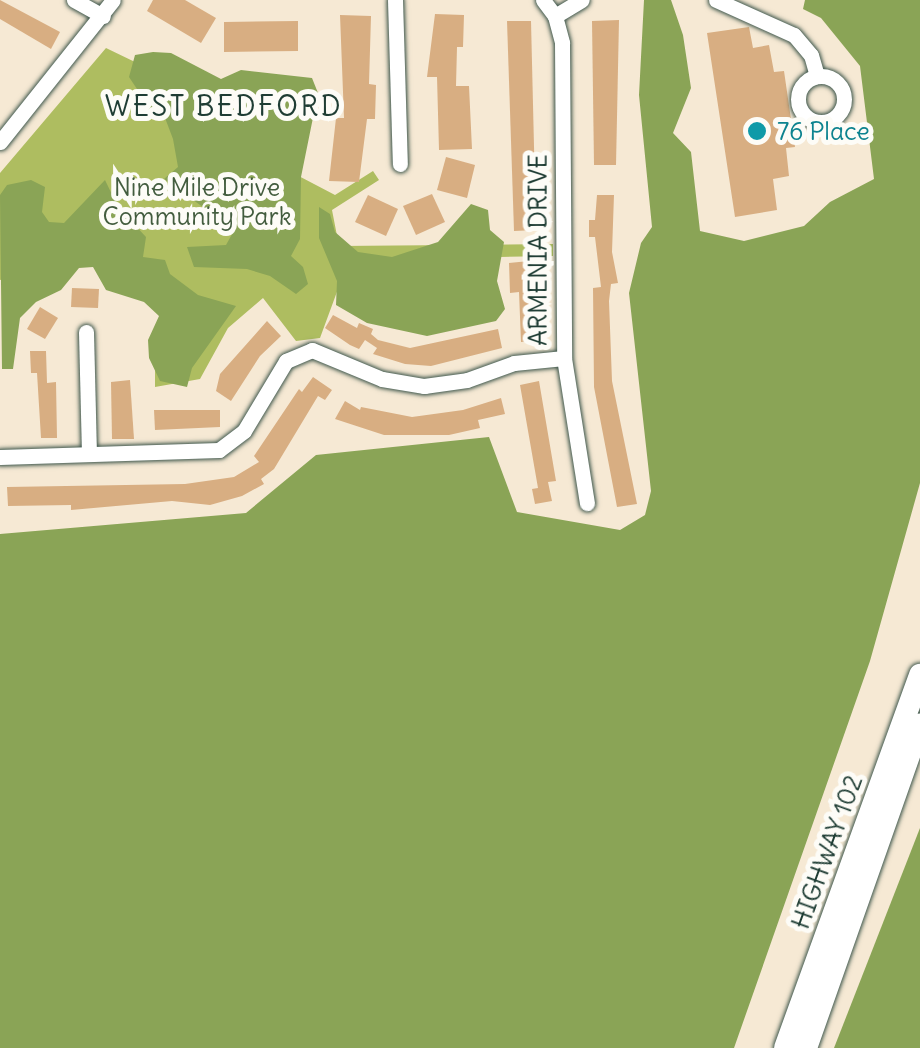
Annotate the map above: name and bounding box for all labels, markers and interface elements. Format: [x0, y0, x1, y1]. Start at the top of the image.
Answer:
district label: WEST BEDFORD [105, 89, 343, 123]
place label: 76 Place [777, 116, 870, 146]
marker: 76 Place [746, 120, 768, 142]
street label: ARMENIA DRIVE [523, 154, 553, 346]
park label: Nine Mile Drive Community Park [103, 173, 291, 232]
street label: HIGHWAY 102 [785, 771, 869, 933]

